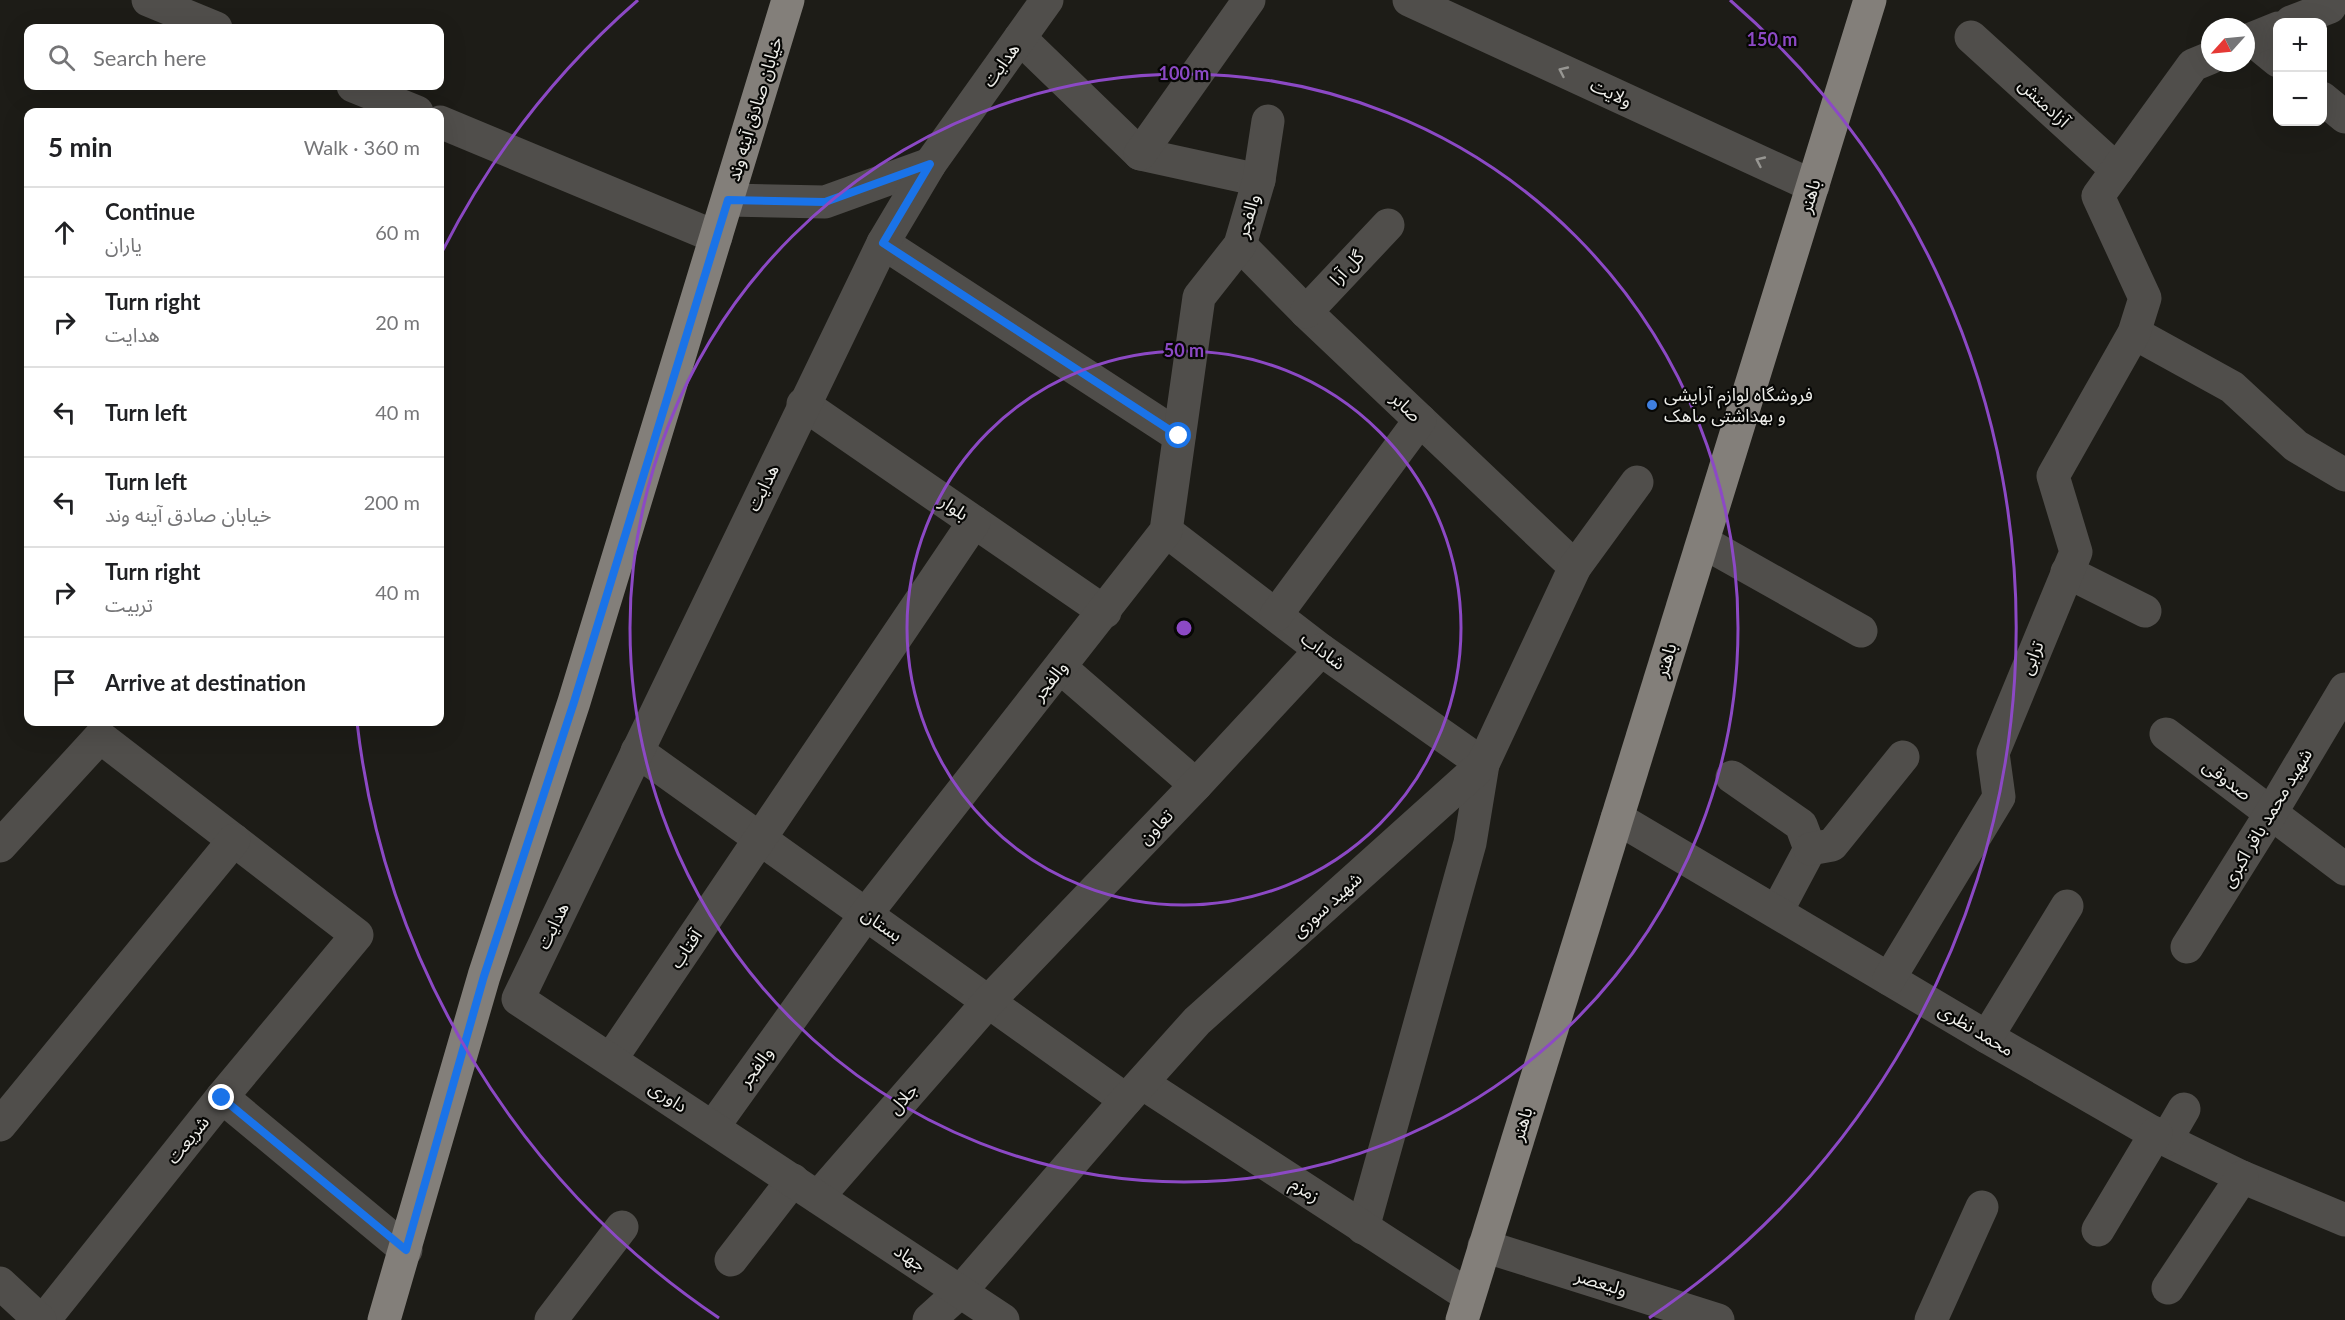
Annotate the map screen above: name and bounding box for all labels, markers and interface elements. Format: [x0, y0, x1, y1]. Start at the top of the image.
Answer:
north arrow [2201, 18, 2255, 72]
map controls [2273, 18, 2327, 126]
button: + [2273, 18, 2327, 72]
search box [24, 24, 444, 90]
text: 150 m [1747, 28, 1797, 50]
street label: خیابان صادق آینه وند [722, 34, 787, 184]
street label: هدایت [977, 38, 1024, 91]
icon: search [45, 41, 78, 74]
text: Search here [93, 44, 206, 71]
text: 100 m [1159, 62, 1209, 84]
one-way arrow [1559, 67, 1570, 79]
button: − [2273, 72, 2327, 126]
street label: ولایت [1587, 73, 1636, 111]
street label: آزادمنش [2014, 73, 2075, 133]
text: 5 min [48, 131, 112, 163]
text: Walk · 360 m [304, 135, 420, 159]
one-way arrow [1755, 157, 1766, 169]
street label: باهنر [1793, 176, 1825, 216]
street label: والفجر [1230, 191, 1265, 241]
text: Continue [105, 198, 195, 225]
icon: ahead [48, 216, 81, 249]
text: 60 m [375, 220, 420, 244]
text: یاران [105, 232, 142, 256]
street label: گل آرا [1325, 245, 1369, 290]
text: Turn right [105, 288, 200, 315]
icon: right [48, 306, 81, 339]
text: 20 m [375, 310, 420, 334]
text: هدایت [105, 322, 160, 346]
text: 50 m [1164, 339, 1204, 361]
place label: فروشگاه لوازم آرایشی و بهداشتی ماهک [1664, 383, 1813, 427]
street label: صابر [1386, 386, 1426, 427]
icon: left [48, 396, 81, 429]
marker: فروشگاه لوازم آرایشی و بهداشتی ماهک [1645, 398, 1659, 412]
text: Turn left [105, 399, 187, 426]
text: 40 m [375, 400, 420, 424]
route start [1165, 422, 1191, 448]
street label: هدایت [741, 461, 783, 515]
text: Turn left [105, 468, 187, 495]
icon: left [48, 486, 81, 519]
street label: بلوار [935, 489, 973, 525]
text: 200 m [364, 490, 420, 514]
text: خیابان صادق آینه وند [105, 502, 271, 526]
text: Turn right [105, 558, 200, 585]
icon: right [48, 576, 81, 609]
text: 40 m [375, 580, 420, 604]
text: تربیت [105, 592, 153, 616]
centre of rings [1174, 618, 1194, 638]
street label: شاداب [1297, 626, 1350, 674]
street label: ترابی [2014, 638, 2049, 678]
street label: باهنر [1649, 640, 1681, 680]
street label: والفجر [1026, 656, 1072, 706]
icon: arrive [48, 666, 81, 699]
text: Arrive at destination [105, 669, 306, 696]
street label: شهید محمد باقر اکبری [2216, 744, 2317, 891]
street label: صدوقی [2198, 754, 2256, 805]
street label: تعاون [1133, 804, 1178, 849]
street label: شهید سوری [1287, 867, 1367, 942]
street label: هدایت [531, 899, 573, 953]
street label: بستان [857, 902, 907, 947]
street label: آفتاب [664, 924, 706, 972]
street label: محمد نظری [1934, 998, 2018, 1061]
street label: والفجر [733, 1042, 778, 1092]
street label: داوری [645, 1076, 692, 1117]
street label: جلال [883, 1078, 922, 1119]
route end [208, 1084, 234, 1110]
street label: باهنر [1505, 1104, 1537, 1144]
street label: شریعت [161, 1111, 214, 1168]
street label: زمزم [1285, 1172, 1324, 1210]
street label: جهاد [890, 1239, 931, 1276]
street label: ولیعصر [1571, 1263, 1630, 1301]

